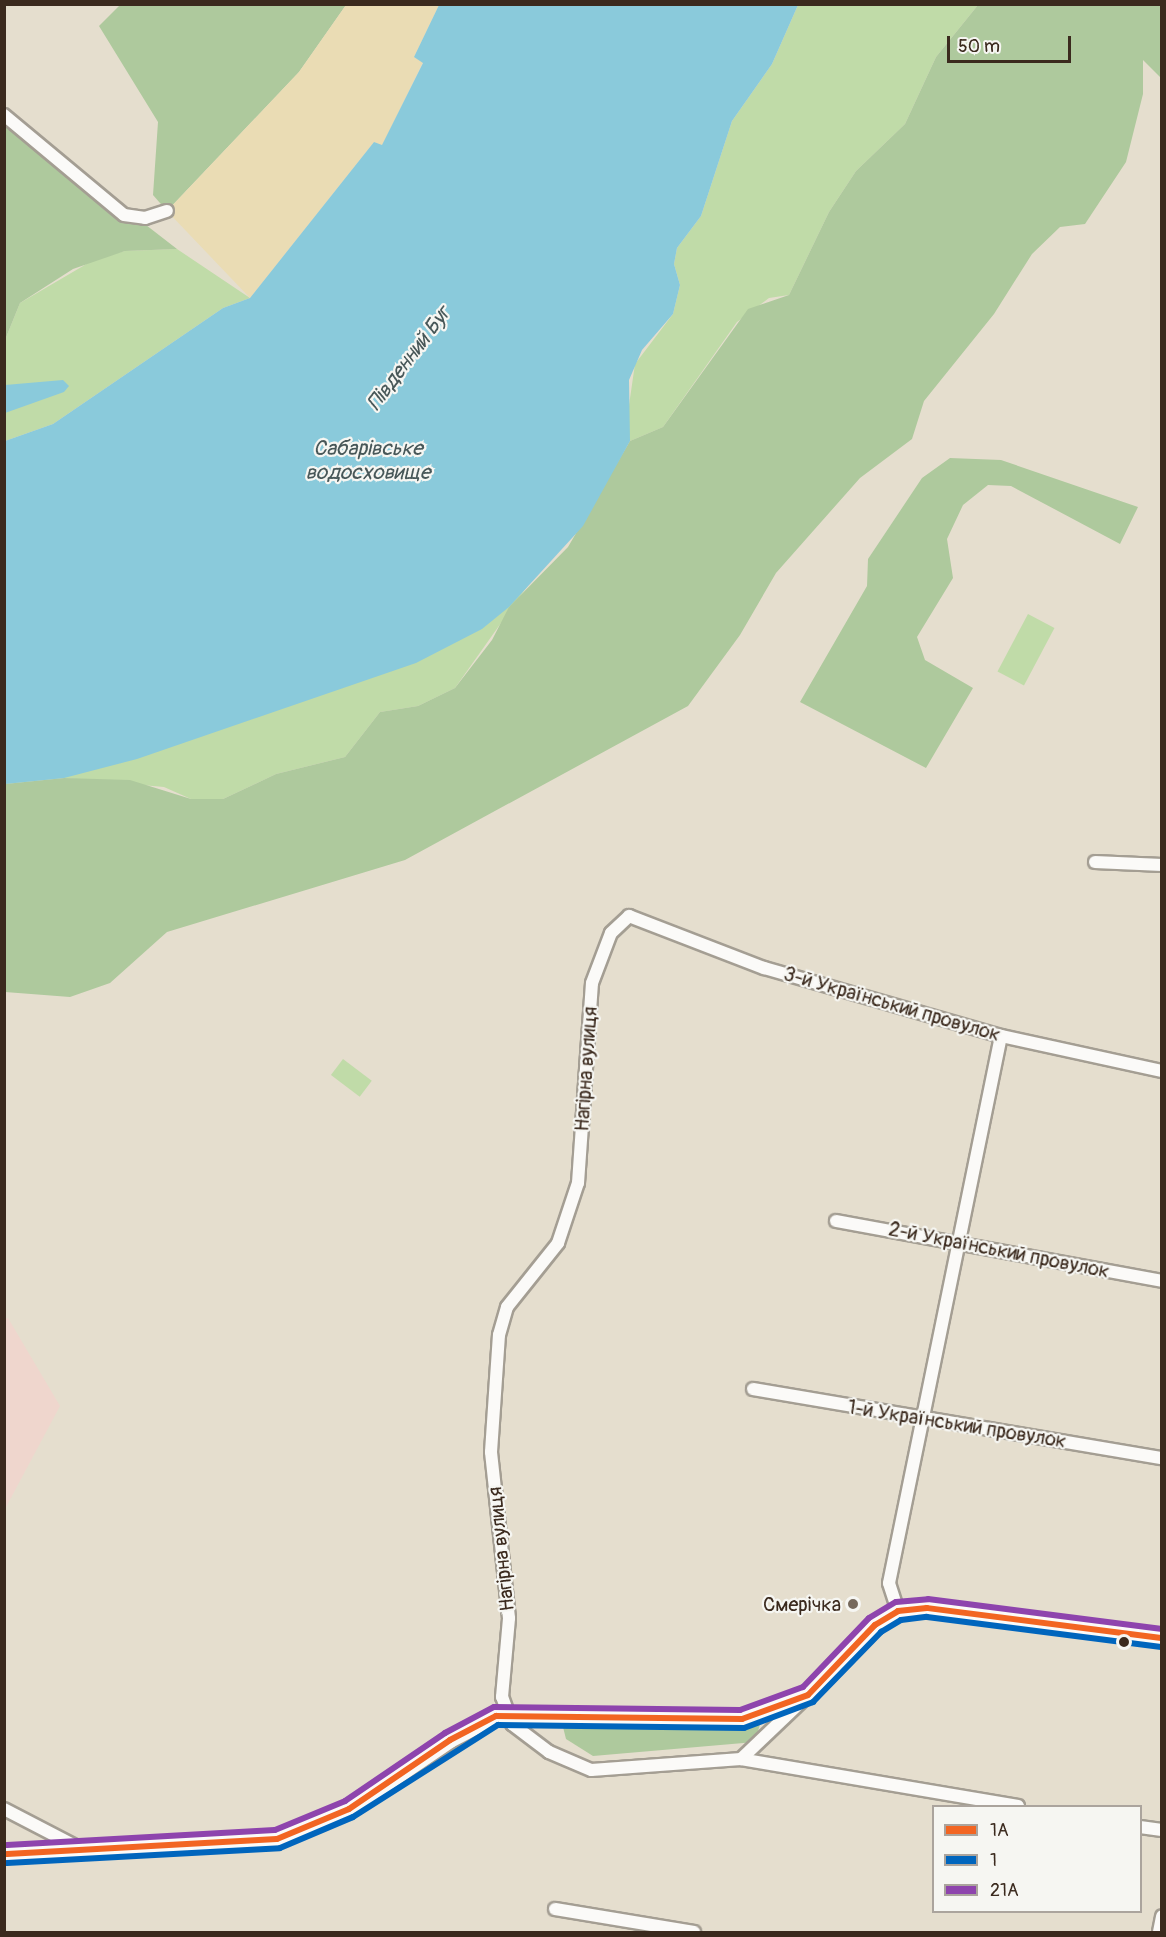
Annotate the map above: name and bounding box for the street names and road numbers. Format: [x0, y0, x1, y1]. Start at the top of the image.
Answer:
street label: 3-й Український провулок [781, 962, 1003, 1046]
street label: Нагірна вулиця [570, 1006, 602, 1132]
street label: 2-й Український провулок [887, 1217, 1111, 1283]
street label: 1-й Український провулок [846, 1395, 1068, 1453]
street label: Нагірна вулиця [483, 1486, 519, 1612]

